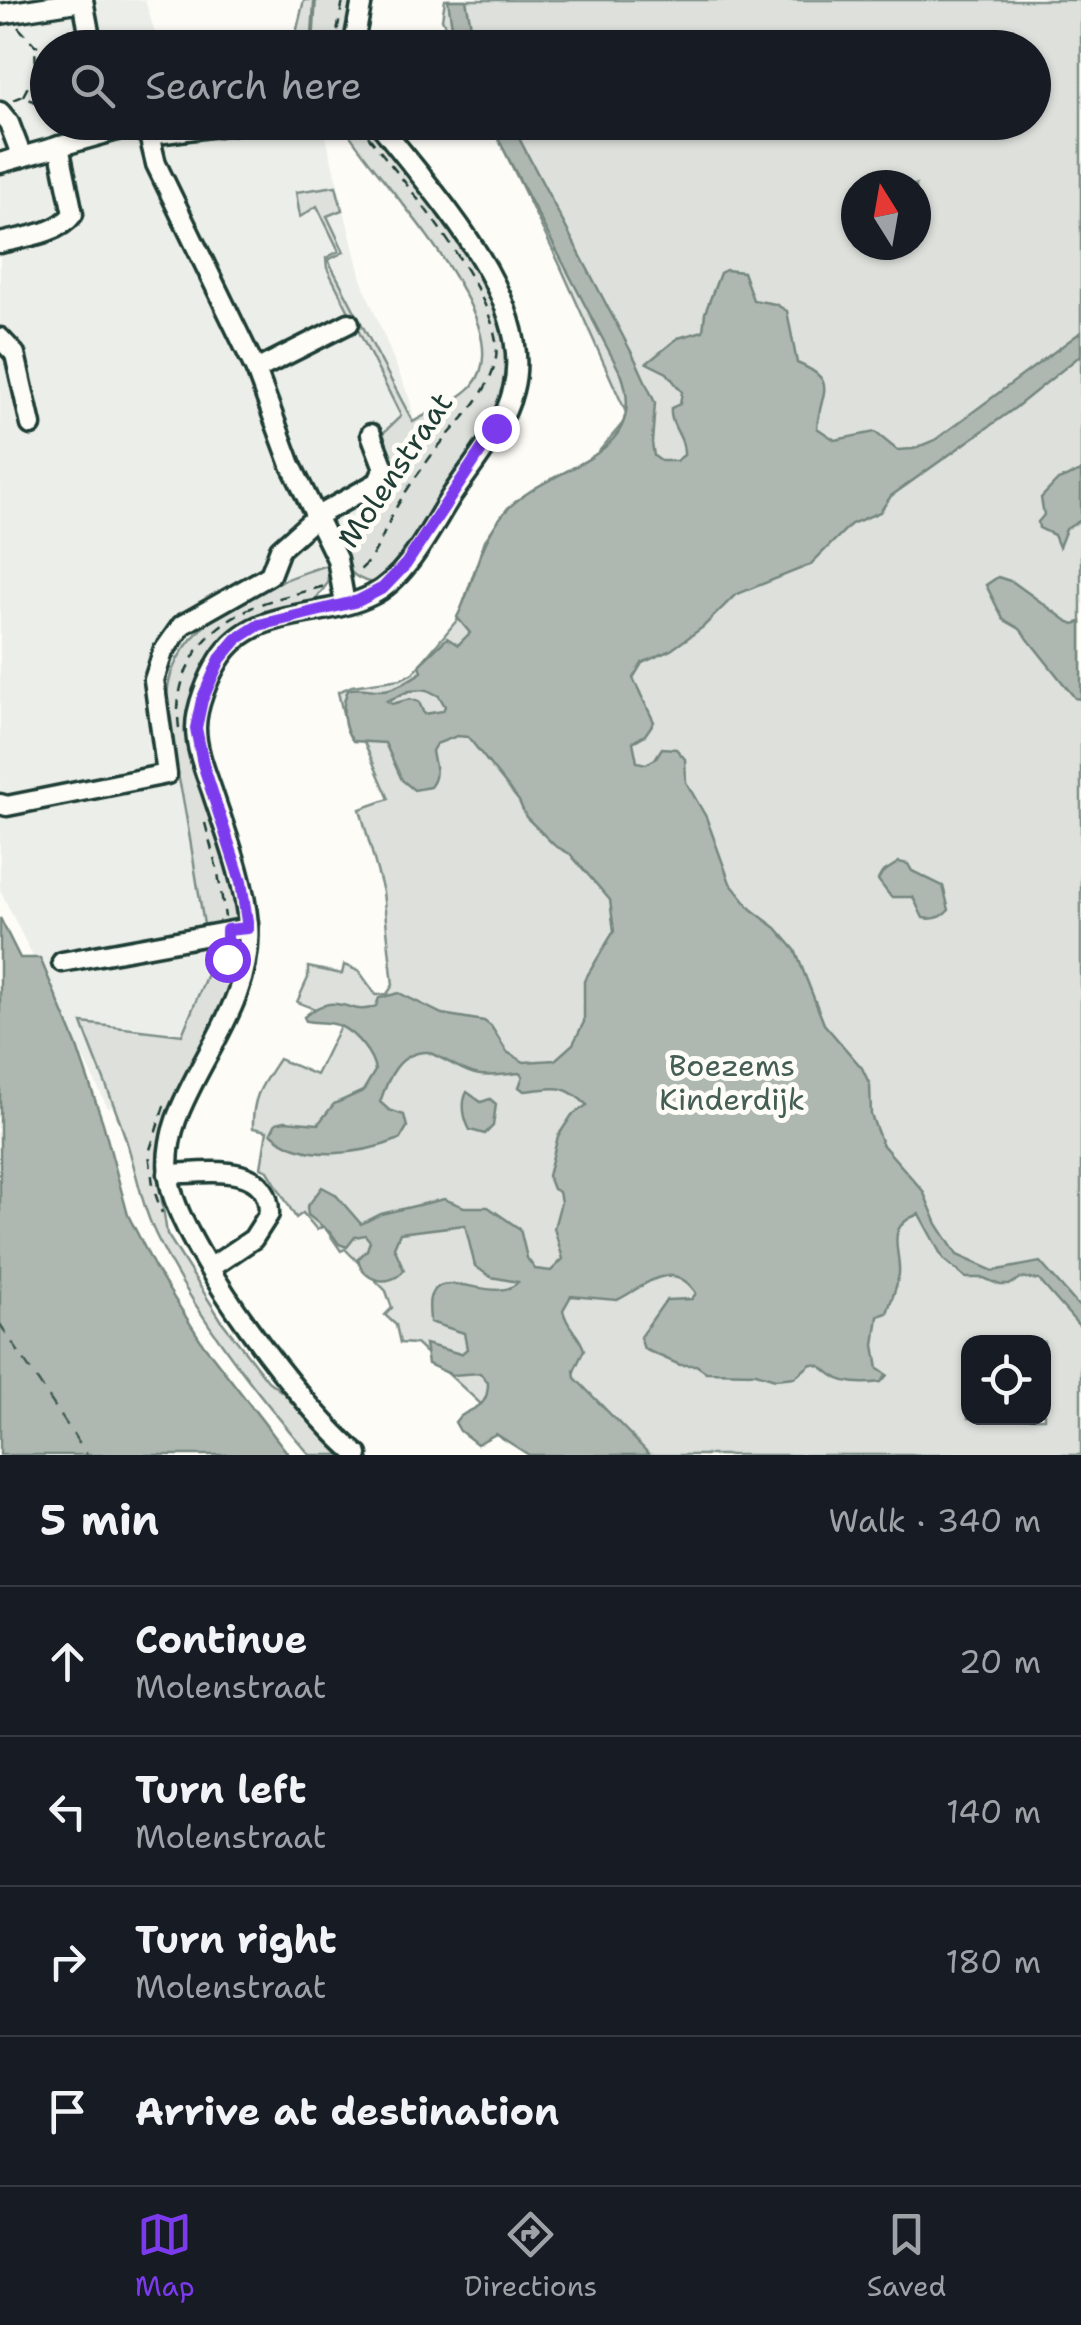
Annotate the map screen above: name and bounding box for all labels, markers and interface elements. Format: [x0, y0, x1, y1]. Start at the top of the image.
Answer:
search box [30, 30, 1051, 140]
icon: search [65, 58, 120, 113]
text: Search here [145, 60, 362, 111]
north arrow [841, 170, 931, 260]
street label: Molenstraat [328, 384, 462, 556]
route end [474, 406, 520, 452]
route start [205, 937, 251, 983]
park label: Boezems Kinderdijk [659, 1045, 805, 1120]
map controls [961, 1335, 1051, 1425]
button: locate [961, 1335, 1051, 1425]
text: 5 min [40, 1492, 159, 1548]
text: Walk · 340 m [829, 1499, 1041, 1542]
text: Continue [135, 1614, 307, 1665]
icon: ahead [40, 1634, 95, 1689]
text: 20 m [959, 1640, 1041, 1683]
text: Molenstraat [135, 1665, 327, 1708]
text: Turn left [135, 1764, 307, 1815]
icon: left [40, 1784, 95, 1839]
text: 140 m [946, 1790, 1041, 1833]
text: Molenstraat [135, 1815, 327, 1858]
text: Turn right [135, 1914, 337, 1965]
icon: right [40, 1934, 95, 1989]
text: 180 m [945, 1940, 1041, 1983]
text: Molenstraat [135, 1965, 327, 2008]
icon: arrive [40, 2084, 95, 2139]
text: Arrive at destination [135, 2086, 559, 2137]
tab: Map [135, 2207, 195, 2305]
tab: Directions [464, 2207, 597, 2305]
tab: Saved [867, 2207, 946, 2305]

